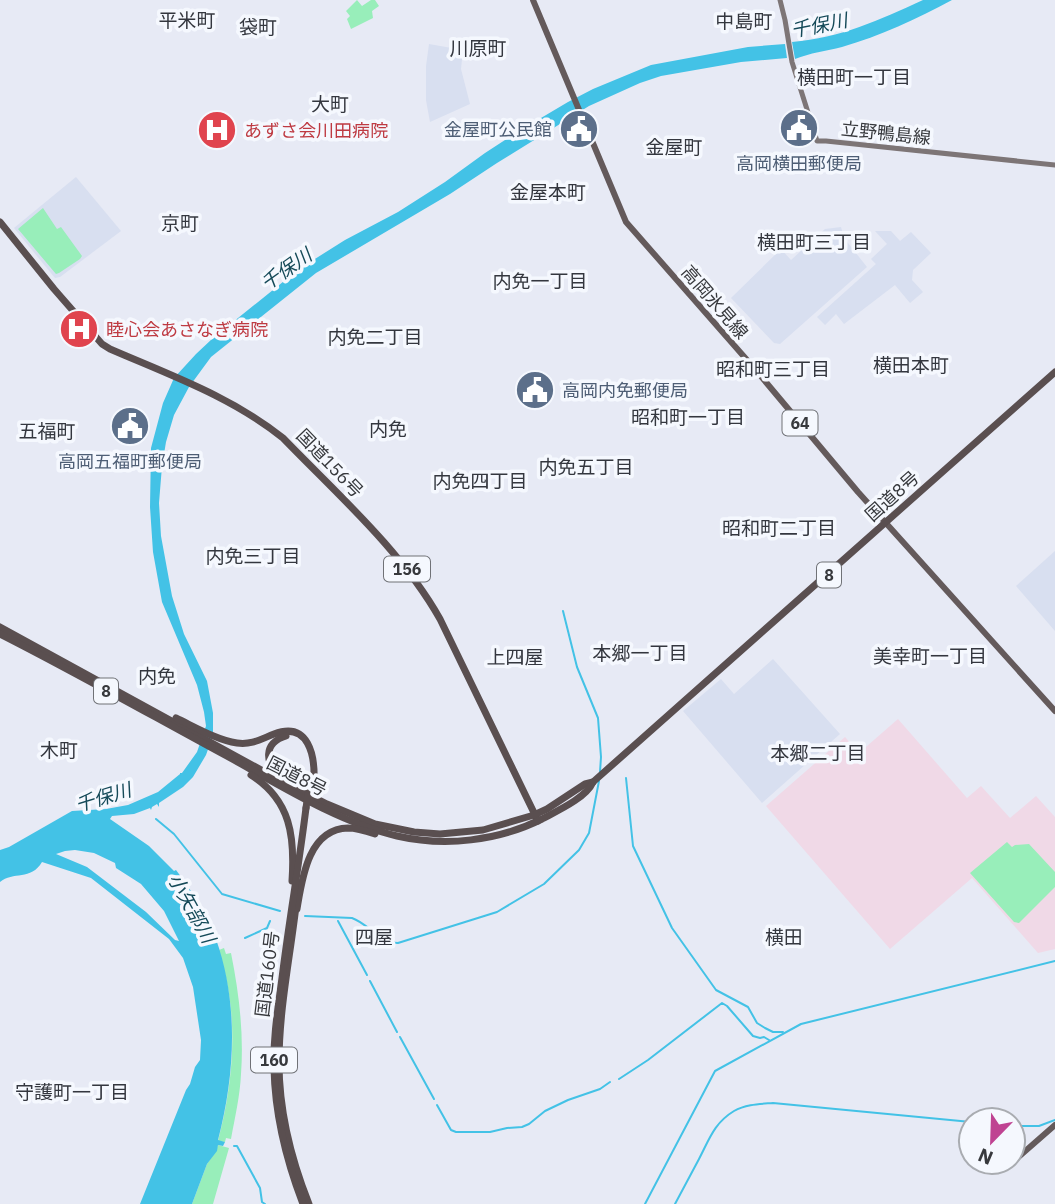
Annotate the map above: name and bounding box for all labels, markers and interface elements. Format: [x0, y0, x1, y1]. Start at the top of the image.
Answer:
water label: 千保川 [789, 7, 851, 42]
district label: 平米町 [158, 8, 216, 32]
district label: 中島町 [715, 9, 773, 33]
district label: 袋町 [239, 15, 277, 39]
district label: 川原町 [449, 36, 507, 60]
district label: 横田町一丁目 [797, 65, 911, 89]
district label: 大町 [311, 92, 349, 116]
public building icon: 高岡横田郵便局 [778, 107, 820, 149]
public building icon: 金屋町公民館 [558, 108, 600, 150]
hospital icon: あずさ会川田病院 [196, 109, 238, 151]
street label: 立野鴨島線 [840, 117, 932, 149]
place label: 金屋町公民館 [444, 118, 552, 141]
place label: あずさ会川田病院 [244, 119, 388, 142]
district label: 金屋町 [645, 135, 703, 159]
place label: 高岡横田郵便局 [736, 152, 862, 175]
district label: 金屋本町 [510, 180, 586, 204]
district label: 京町 [161, 211, 199, 235]
district label: 横田町三丁目 [757, 230, 871, 254]
water label: 千保川 [256, 242, 318, 295]
street label: 高岡氷見線 [677, 260, 753, 344]
district label: 内免一丁目 [492, 269, 588, 293]
hospital icon: 睦心会あさなぎ病院 [58, 308, 100, 350]
place label: 睦心会あさなぎ病院 [106, 318, 268, 341]
district label: 内免二丁目 [327, 325, 423, 349]
district label: 横田本町 [873, 353, 949, 377]
district label: 昭和町三丁目 [716, 357, 830, 381]
public building icon: 高岡内免郵便局 [514, 369, 556, 411]
place label: 高岡内免郵便局 [562, 379, 688, 402]
public building icon: 高岡五福町郵便局 [109, 405, 151, 447]
district label: 昭和町一丁目 [631, 405, 745, 429]
road number: 64 [782, 410, 818, 436]
district label: 内免 [369, 417, 407, 441]
district label: 五福町 [18, 419, 76, 443]
street label: 国道156号 [292, 424, 368, 502]
place label: 高岡五福町郵便局 [58, 450, 202, 473]
district label: 内免五丁目 [538, 455, 634, 479]
street label: 国道8号 [860, 466, 924, 526]
district label: 内免四丁目 [432, 469, 528, 493]
district label: 昭和町二丁目 [722, 516, 836, 540]
district label: 内免三丁目 [205, 544, 301, 568]
road number: 156 [384, 556, 430, 582]
road number: 8 [817, 562, 841, 588]
district label: 本郷一丁目 [592, 641, 688, 665]
district label: 美幸町一丁目 [873, 644, 987, 668]
district label: 上四屋 [486, 645, 544, 669]
district label: 内免 [138, 664, 176, 688]
road number: 8 [94, 678, 118, 704]
district label: 木町 [40, 738, 78, 762]
district label: 本郷二丁目 [770, 741, 866, 765]
street label: 国道8号 [263, 751, 331, 801]
water label: 千保川 [72, 777, 136, 817]
water label: 小矢部川 [163, 869, 222, 949]
district label: 四屋 [355, 925, 393, 949]
district label: 横田 [765, 925, 803, 949]
street label: 国道160号 [250, 930, 284, 1018]
road number: 160 [251, 1048, 297, 1072]
district label: 守護町一丁目 [15, 1080, 129, 1104]
north arrow [957, 1106, 1027, 1176]
text: N [974, 1143, 996, 1170]

